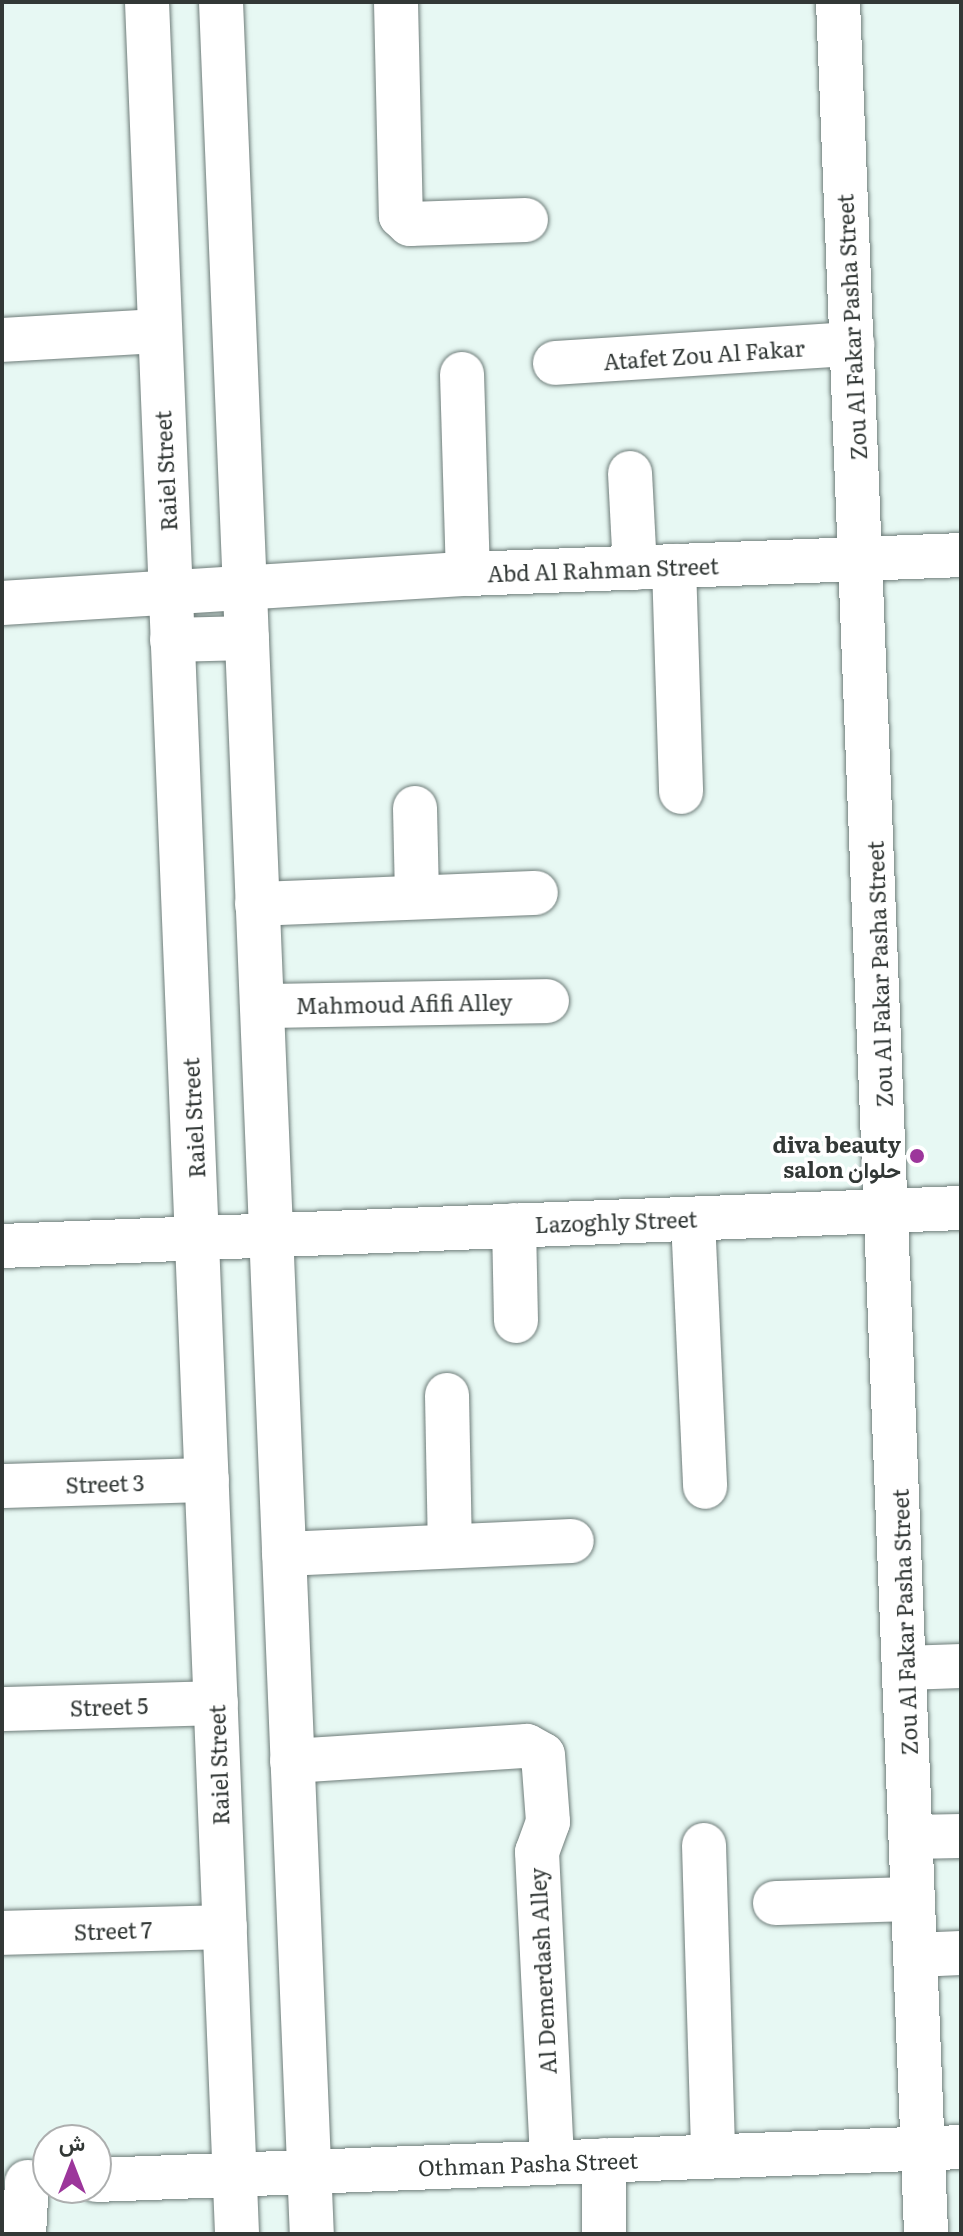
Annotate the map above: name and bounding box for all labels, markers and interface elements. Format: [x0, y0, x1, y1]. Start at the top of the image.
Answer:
street label: Zou Al Fakar Pasha Street [831, 193, 871, 461]
street label: Atafet Zou Al Fakar [602, 334, 806, 374]
street label: Raiel Street [149, 410, 181, 532]
street label: Abd Al Rahman Street [487, 552, 719, 586]
street label: Zou Al Fakar Pasha Street [861, 840, 897, 1108]
street label: Mahmoud Afifi Alley [295, 988, 513, 1018]
street label: Raiel Street [177, 1057, 209, 1179]
place label: diva beauty salon حلوان [772, 1130, 901, 1182]
marker: diva beauty salon حلوان [908, 1147, 926, 1165]
street label: Lazoghly Street [534, 1205, 698, 1237]
street label: Street 3 [65, 1468, 145, 1498]
street label: Zou Al Fakar Pasha Street [886, 1488, 922, 1756]
street label: Street 5 [69, 1691, 149, 1721]
street label: Raiel Street [203, 1704, 233, 1826]
street label: Al Demerdash Alley [523, 1867, 561, 2075]
street label: Street 7 [73, 1915, 153, 1945]
north arrow [32, 2124, 112, 2204]
text: ش [59, 2125, 85, 2158]
street label: Othman Pasha Street [417, 2146, 639, 2180]

